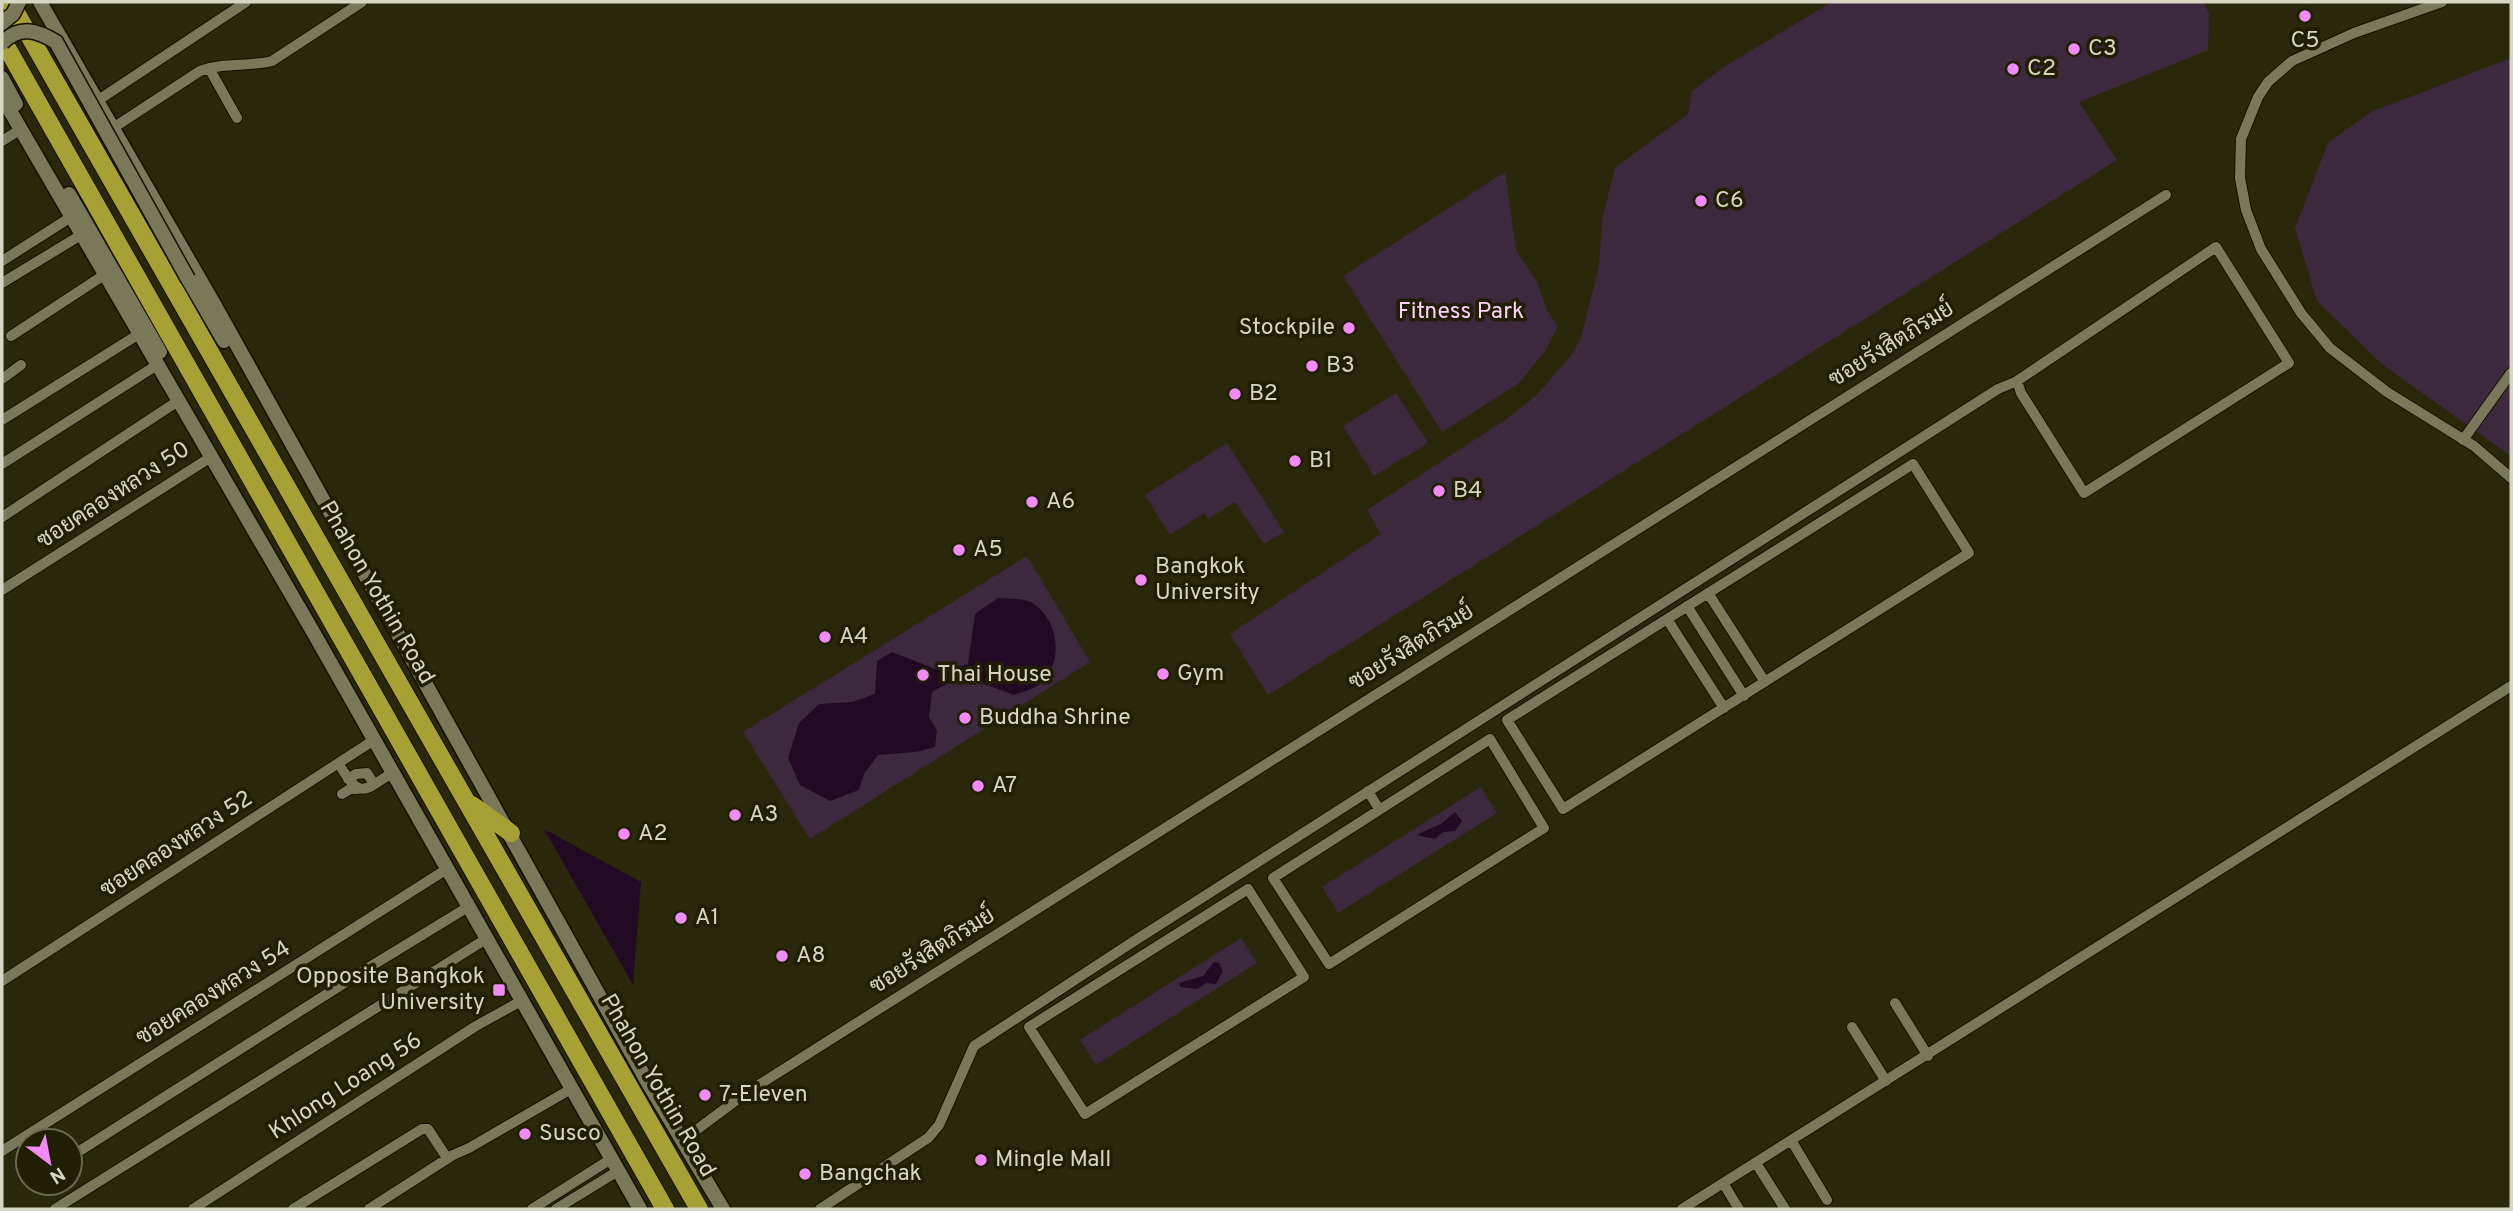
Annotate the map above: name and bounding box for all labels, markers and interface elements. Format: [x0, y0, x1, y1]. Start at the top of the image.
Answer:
marker: C5 [2297, 8, 2313, 24]
place label: C5 [2290, 27, 2320, 56]
place label: C3 [2088, 35, 2117, 64]
marker: C3 [2066, 41, 2082, 57]
place label: C2 [2027, 55, 2056, 84]
marker: C2 [2005, 61, 2021, 77]
place label: C6 [1715, 187, 1744, 216]
marker: C6 [1693, 193, 1709, 209]
street label: ซอยรังสิตภิรมย์ [1822, 292, 1960, 395]
park label: Fitness Park [1398, 298, 1524, 327]
place label: Stockpile [1239, 314, 1335, 343]
marker: Stockpile [1341, 320, 1357, 336]
place label: B3 [1326, 352, 1355, 381]
marker: B3 [1304, 358, 1320, 374]
place label: B2 [1249, 380, 1278, 409]
marker: B2 [1227, 386, 1243, 402]
street label: ซอยคลองหลวง 50 [32, 436, 196, 556]
place label: B1 [1309, 447, 1333, 476]
marker: B1 [1287, 453, 1303, 469]
place label: B4 [1453, 477, 1482, 506]
marker: B4 [1431, 483, 1447, 499]
place label: A6 [1046, 488, 1075, 517]
marker: A6 [1024, 494, 1040, 510]
street label: Phahon Yothin Road [312, 496, 440, 690]
place label: A5 [973, 536, 1003, 565]
marker: A5 [951, 542, 967, 558]
place label: Bangkok University [1155, 553, 1260, 608]
marker: Bangkok University [1133, 572, 1149, 588]
street label: ซอยรังสิตภิรมย์ [1342, 595, 1480, 698]
place label: A4 [839, 623, 868, 652]
marker: A4 [817, 629, 833, 645]
place label: Gym [1177, 660, 1224, 689]
place label: Thai House [937, 661, 1052, 690]
marker: Gym [1155, 666, 1171, 682]
marker: Thai House [915, 667, 931, 683]
place label: Buddha Shrine [979, 704, 1131, 733]
marker: Buddha Shrine [957, 710, 973, 726]
place label: A7 [992, 772, 1017, 801]
marker: A7 [970, 778, 986, 794]
street label: ซอยคลองหลวง 52 [95, 785, 259, 905]
place label: A3 [749, 801, 778, 830]
marker: A3 [727, 807, 743, 823]
place label: A2 [638, 820, 668, 849]
marker: A2 [616, 826, 632, 842]
street label: ซอยรังสิตภิรมย์ [863, 899, 1001, 1002]
place label: A1 [695, 904, 719, 933]
marker: A1 [673, 910, 689, 926]
street label: ซอยคลองหลวง 54 [131, 935, 297, 1053]
place label: A8 [796, 942, 825, 971]
marker: A8 [774, 948, 790, 964]
place label: Opposite Bangkok University [296, 963, 485, 1018]
marker: Opposite Bangkok University [491, 982, 507, 998]
street label: Phahon Yothin Road [593, 989, 721, 1183]
street label: Khlong Loang 56 [264, 1027, 428, 1147]
place label: 7-Eleven [719, 1081, 808, 1110]
marker: 7-Eleven [697, 1087, 713, 1103]
place label: Susco [539, 1120, 601, 1149]
marker: Susco [517, 1126, 533, 1142]
north arrow [14, 1127, 84, 1197]
place label: Mingle Mall [995, 1146, 1111, 1175]
marker: Mingle Mall [973, 1152, 989, 1168]
place label: Bangchak [819, 1160, 922, 1189]
text: N [45, 1161, 69, 1189]
marker: Bangchak [797, 1166, 813, 1182]

